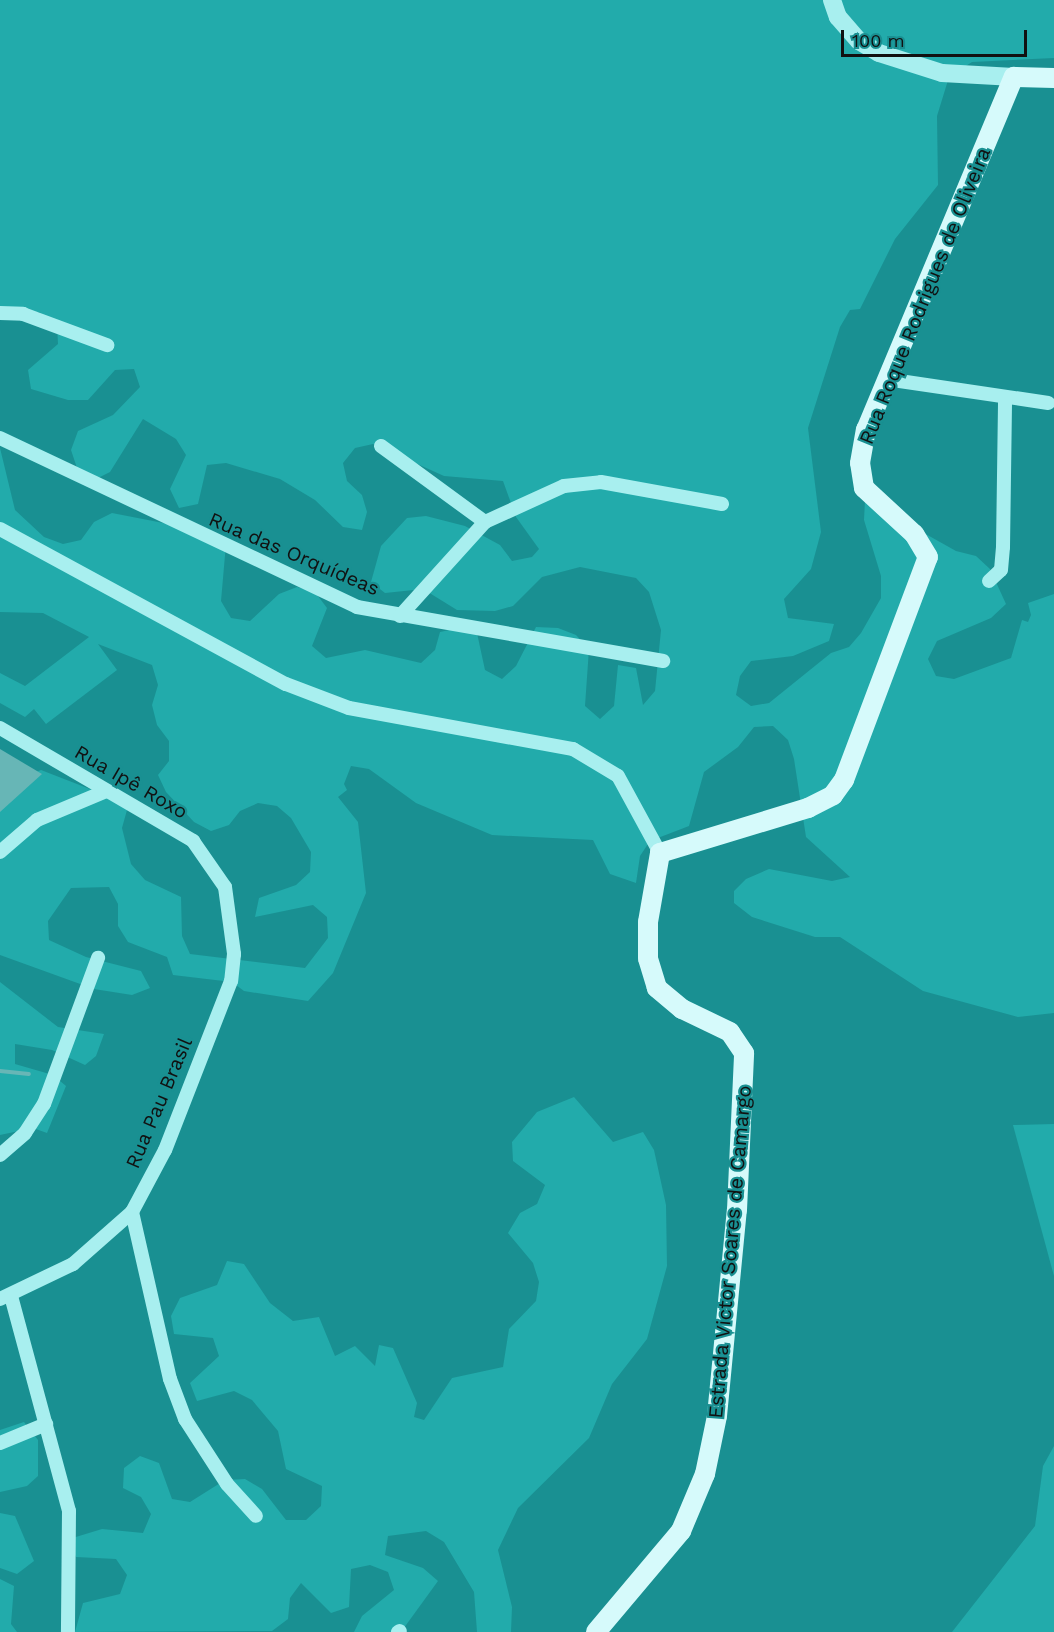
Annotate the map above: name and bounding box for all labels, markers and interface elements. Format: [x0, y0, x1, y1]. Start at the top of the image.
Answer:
scale bar [844, 18, 1030, 56]
text: 100 m [852, 30, 905, 51]
street label: Rua Roque Rodrigues de Oliveira [854, 144, 996, 448]
street label: Rua das Orquídeas [205, 507, 383, 601]
street label: Rua Ipê Roxo [70, 740, 192, 824]
street label: Rua Pau Brasil [121, 1034, 197, 1172]
street label: Estrada Victor Soares de Camargo [703, 1084, 757, 1420]

